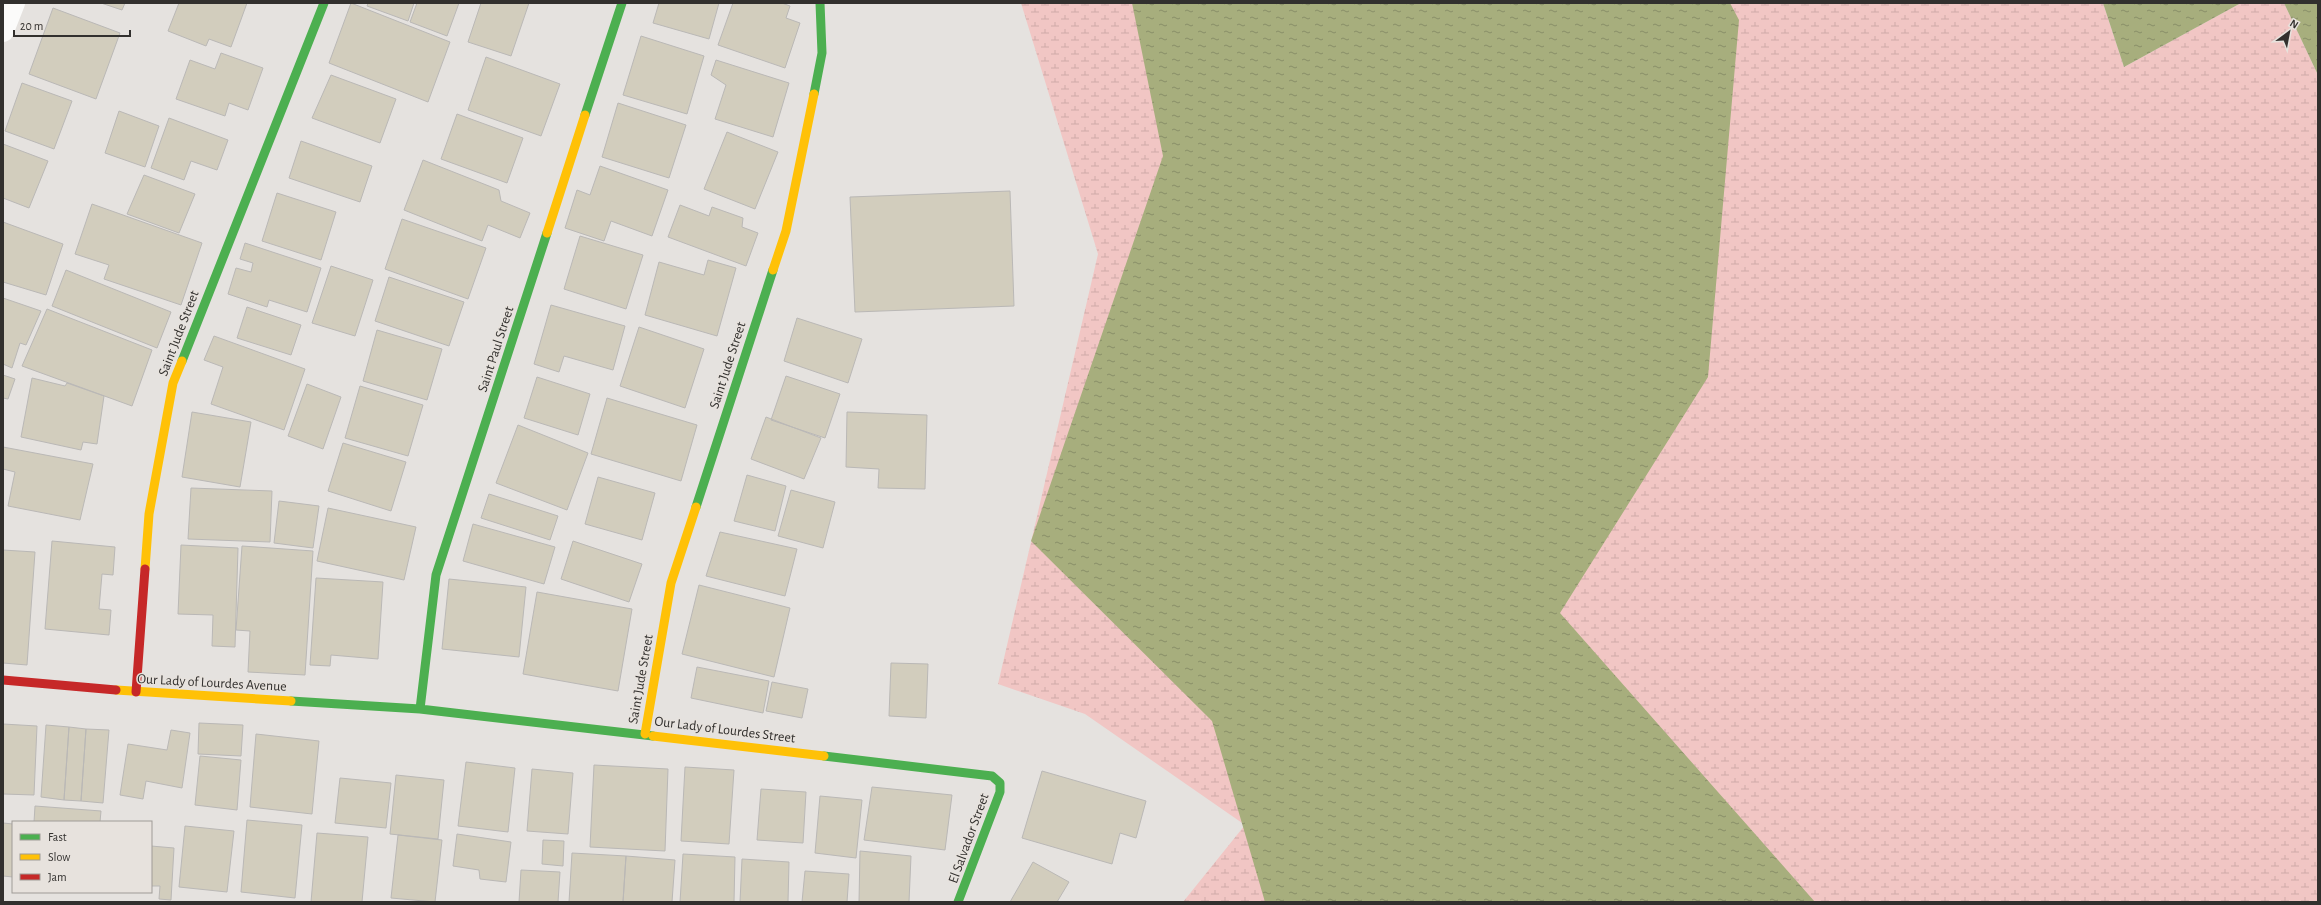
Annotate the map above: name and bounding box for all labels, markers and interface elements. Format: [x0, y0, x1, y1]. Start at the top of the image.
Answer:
scale bar [14, 12, 130, 38]
north arrow [2269, 12, 2309, 52]
text: N [2288, 17, 2300, 31]
text: 20 m [20, 20, 43, 32]
street label: Saint Jude Street [156, 288, 202, 378]
street label: Saint Paul Street [475, 304, 517, 394]
street label: Saint Jude Street [707, 320, 749, 411]
street label: Saint Jude Street [626, 633, 656, 725]
street label: Our Lady of Lourdes Avenue [137, 672, 287, 694]
street label: Our Lady of Lourdes Street [654, 714, 797, 746]
street label: El Salvador Street [946, 791, 992, 885]
legend [12, 821, 152, 893]
text: Fast [48, 831, 67, 843]
text: Slow [48, 851, 70, 863]
text: Jam [48, 871, 67, 883]

